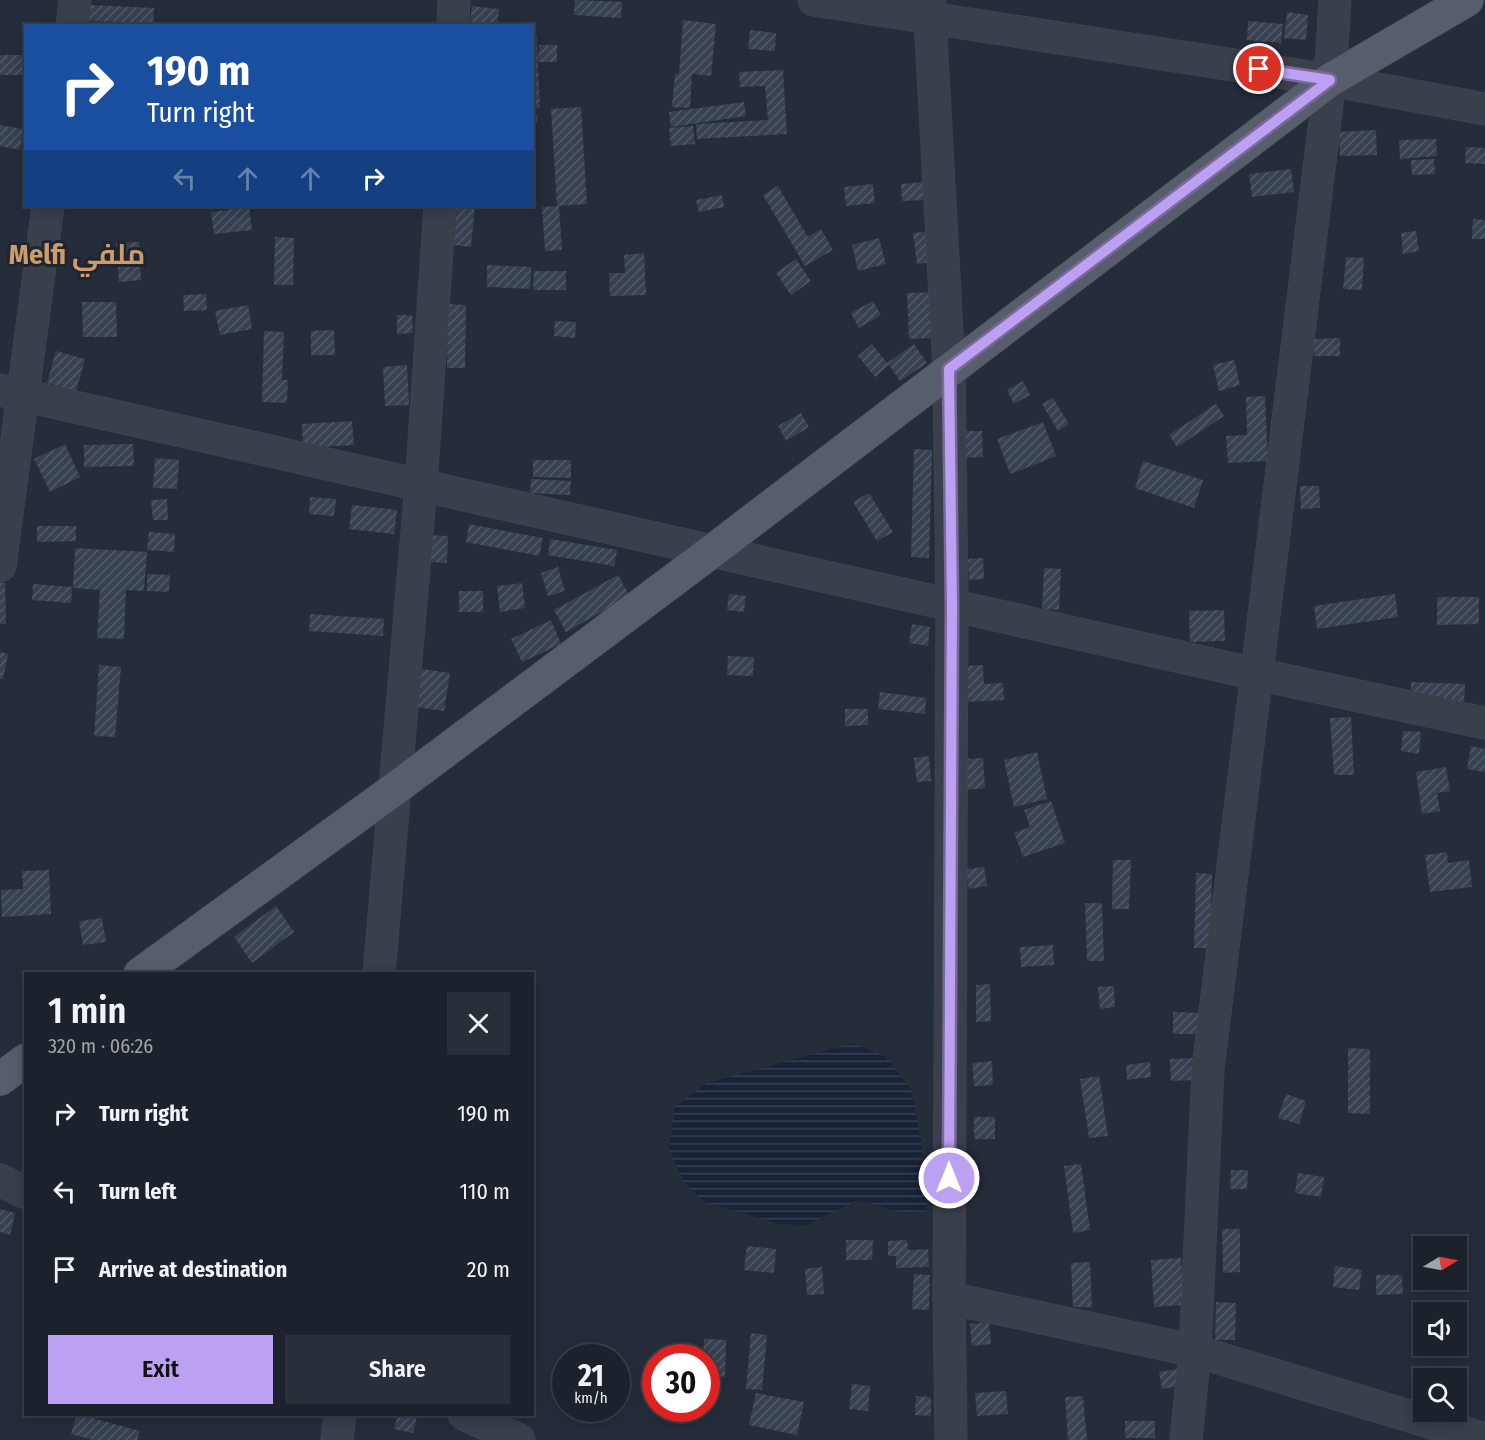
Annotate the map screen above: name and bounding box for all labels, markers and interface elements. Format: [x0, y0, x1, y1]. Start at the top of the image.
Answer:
pin [1233, 43, 1284, 94]
text: 190 m [147, 46, 250, 96]
icon: right [48, 48, 126, 126]
icon: arrive [1242, 52, 1275, 85]
text: Turn right [147, 97, 255, 129]
icon: left [168, 162, 201, 195]
icon: ahead [231, 162, 264, 195]
icon: ahead [294, 162, 327, 195]
icon: right [357, 162, 390, 195]
district label: Melfi ملفي [9, 238, 145, 277]
text: 1 min [48, 989, 126, 1033]
button: close [447, 992, 510, 1055]
text: 320 m · 06:26 [48, 1034, 153, 1058]
icon: right [48, 1097, 81, 1130]
text: Turn right [99, 1100, 188, 1127]
text: 190 m [457, 1100, 510, 1127]
position arrow [917, 1146, 981, 1210]
icon: left [48, 1175, 81, 1208]
text: Turn left [99, 1178, 177, 1205]
text: 110 m [460, 1178, 510, 1205]
north arrow [1413, 1236, 1467, 1290]
map controls [1413, 1236, 1467, 1422]
icon: arrive [48, 1253, 81, 1286]
text: Arrive at destination [99, 1256, 287, 1283]
text: 20 m [467, 1256, 510, 1283]
button: sound [1413, 1302, 1467, 1356]
button: Exit [48, 1335, 273, 1404]
button: Share [285, 1335, 510, 1404]
speed limit sign: 30 [642, 1344, 720, 1422]
text: 21 [578, 1358, 604, 1394]
button: search [1413, 1368, 1467, 1422]
text: km/h [574, 1389, 608, 1407]

